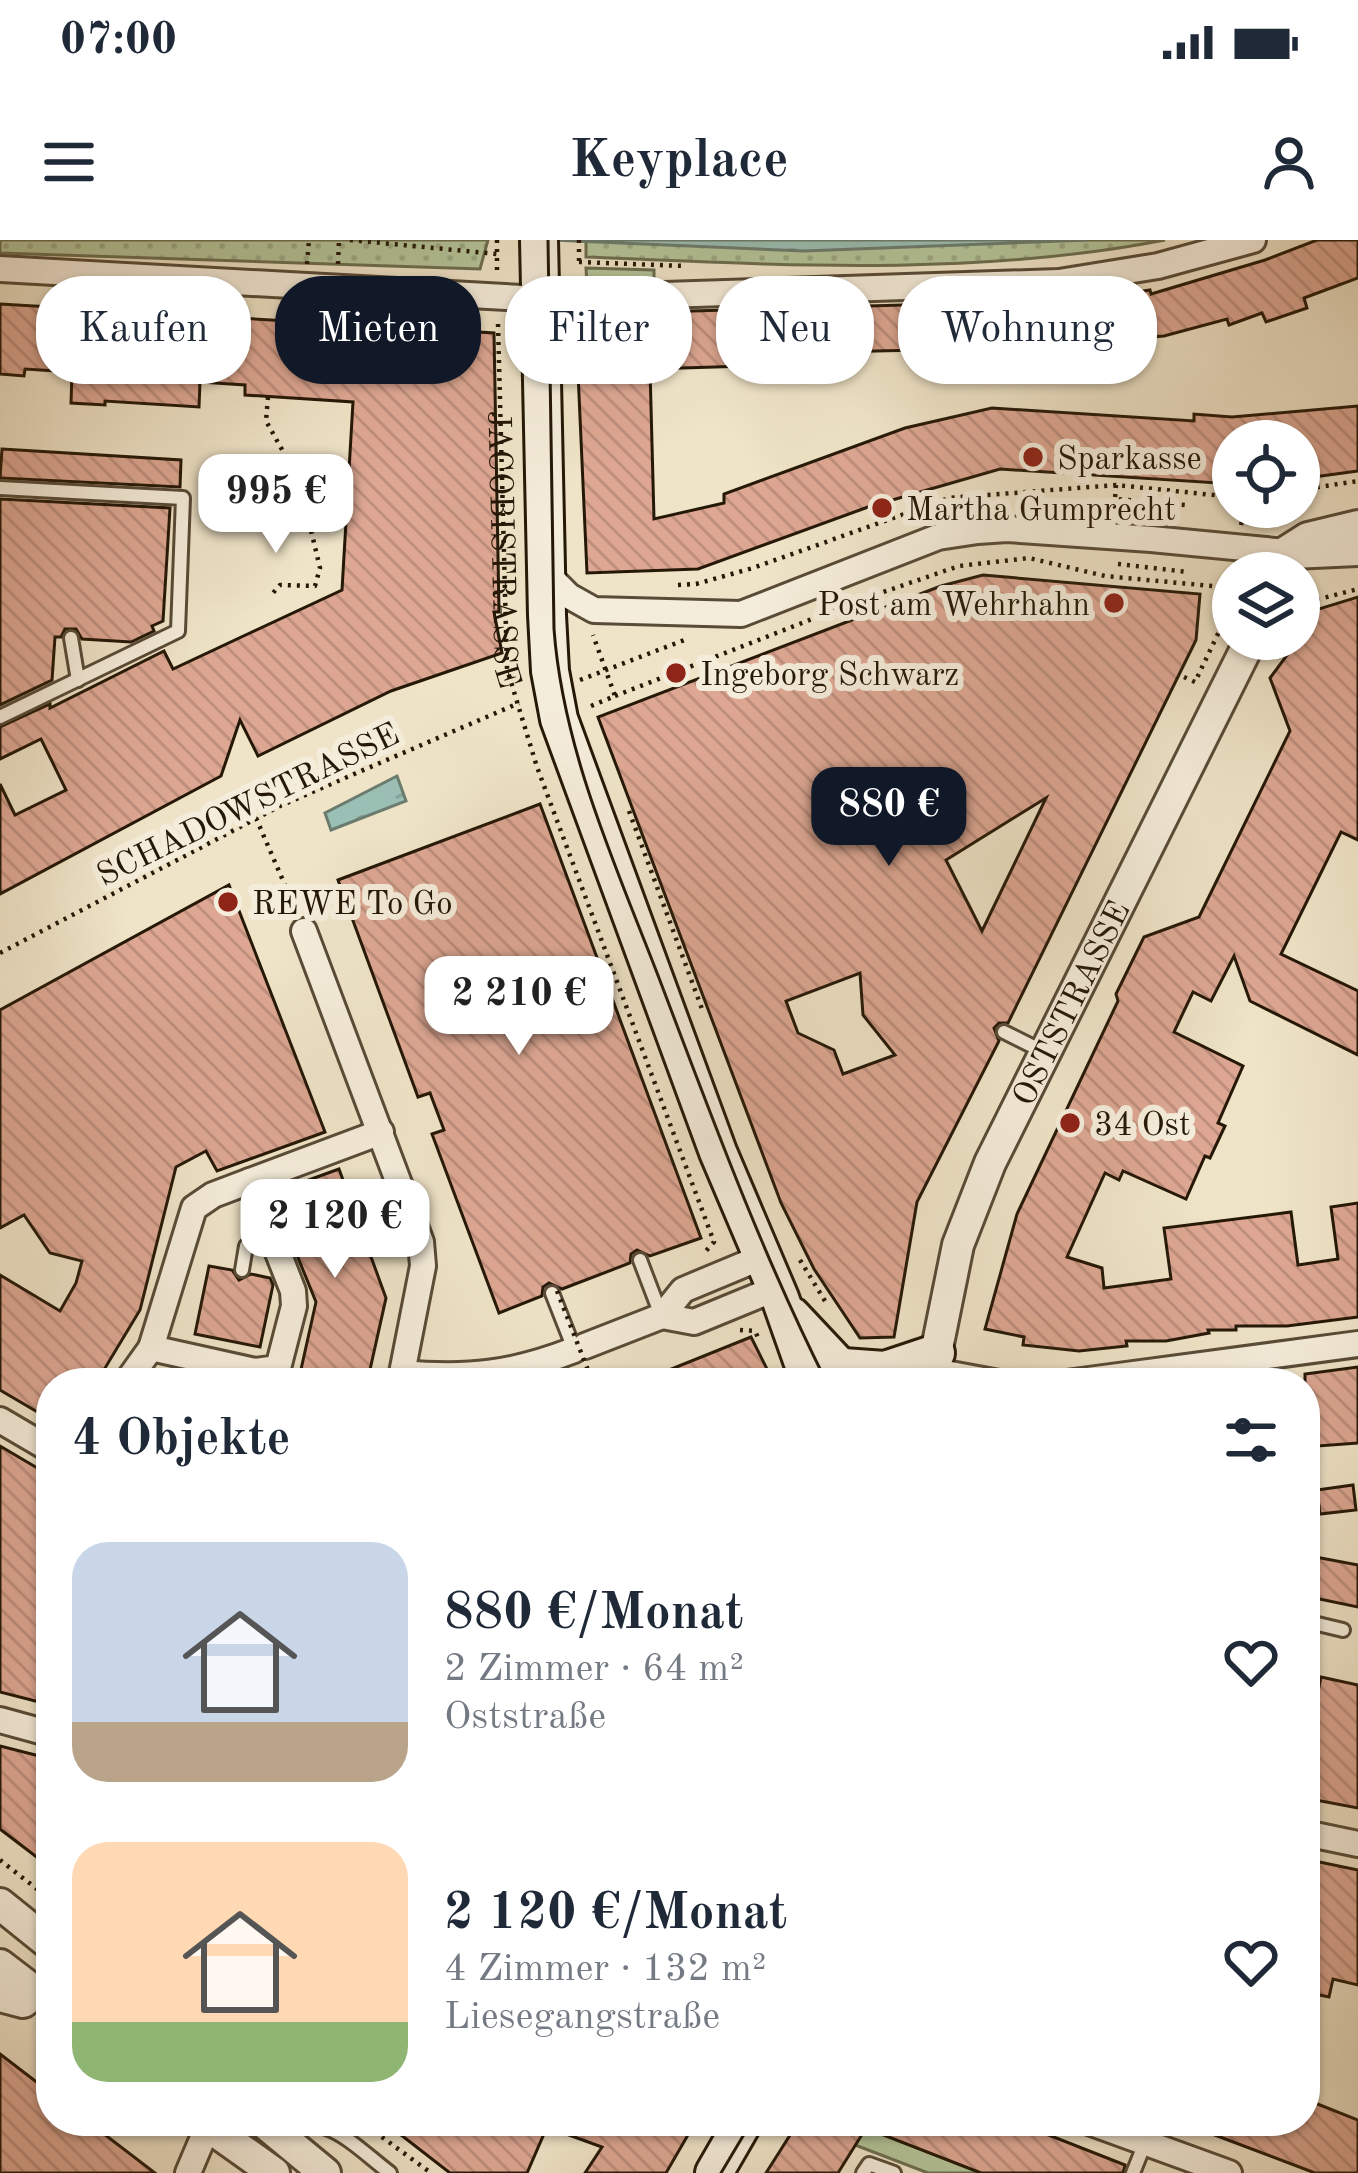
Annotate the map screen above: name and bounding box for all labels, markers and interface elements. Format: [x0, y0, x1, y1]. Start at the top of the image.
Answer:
text: 07:00 [60, 19, 177, 64]
icon: menu [36, 129, 102, 195]
icon: person [1256, 129, 1322, 195]
text: Keyplace [569, 135, 789, 189]
chip: Kaufen [36, 276, 251, 384]
chip: Mieten [275, 276, 481, 384]
chip: Filter [505, 276, 692, 384]
chip: Neu [716, 276, 874, 384]
chip: Wohnung [898, 276, 1157, 384]
street label: JACOBISTRASSE [480, 410, 525, 692]
map controls [1212, 420, 1320, 660]
button: locate [1212, 420, 1320, 528]
marker: Sparkasse [1020, 444, 1046, 470]
place label: Sparkasse [1057, 444, 1202, 477]
pin: 995 € [192, 454, 360, 556]
text: 995 € [225, 473, 327, 512]
marker: Martha Gumprecht [869, 495, 895, 521]
place label: Martha Gumprecht [906, 495, 1176, 528]
button: layers [1212, 552, 1320, 660]
place label: Post am Wehrhahn [817, 590, 1090, 623]
marker: Post am Wehrhahn [1101, 590, 1127, 616]
marker: Ingeborg Schwarz [663, 660, 689, 686]
place label: Ingeborg Schwarz [700, 660, 959, 693]
street label: SCHADOWSTRASSE [92, 719, 405, 894]
pin: 880 € [805, 767, 973, 869]
text: 880 € [838, 786, 940, 825]
marker: REWE To Go [215, 889, 241, 915]
place label: REWE To Go [252, 889, 453, 922]
street label: OSTSTRASSE [1008, 897, 1138, 1112]
pin: 2 210 € [408, 956, 630, 1058]
text: 2 210 € [452, 975, 586, 1014]
marker: 34 Ost [1057, 1110, 1083, 1136]
place label: 34 Ost [1094, 1110, 1191, 1143]
pin: 2 120 € [224, 1179, 446, 1281]
text: 2 120 € [268, 1198, 402, 1237]
icon: filters [1218, 1407, 1284, 1473]
text: 4 Objekte [72, 1415, 291, 1466]
text: 880 €/Monat [444, 1589, 743, 1640]
icon: home [168, 1590, 312, 1734]
icon: heart [1218, 1629, 1284, 1695]
text: 2 Zimmer · 64 m² [444, 1650, 744, 1689]
text: Oststraße [444, 1698, 606, 1737]
text: 2 120 €/Monat [444, 1889, 787, 1940]
icon: home [168, 1890, 312, 2034]
icon: heart [1218, 1929, 1284, 1995]
text: 4 Zimmer · 132 m² [444, 1950, 767, 1989]
text: Liesegangstraße [444, 1998, 720, 2037]

